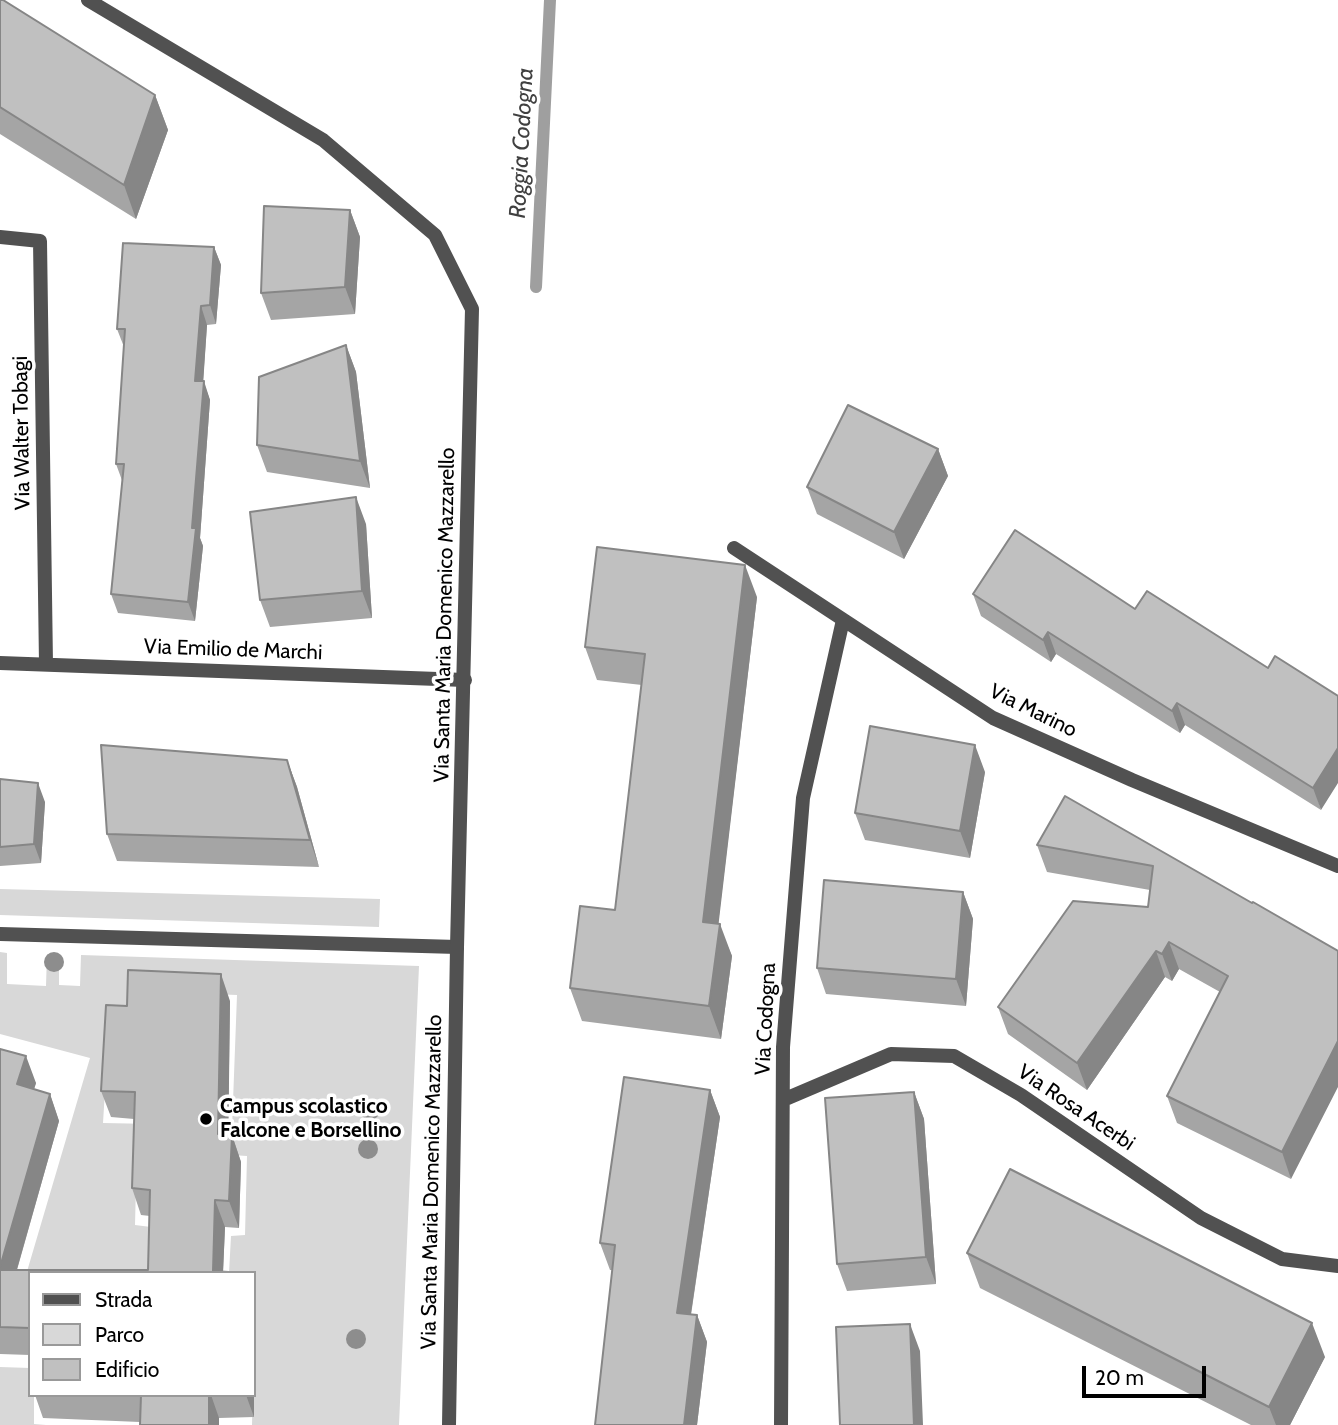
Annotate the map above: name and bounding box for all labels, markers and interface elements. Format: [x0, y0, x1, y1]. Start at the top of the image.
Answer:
water label: Roggia Codogna [504, 67, 540, 219]
street label: Via Walter Tobagi [8, 356, 36, 510]
street label: Via Santa Maria Domenico Mazzarello [429, 447, 461, 783]
street label: Via Emilio de Marchi [143, 634, 323, 666]
street label: Via Marino [985, 679, 1081, 743]
street label: Via Codogna [750, 962, 782, 1076]
street label: Via Santa Maria Domenico Mazzarello [416, 1014, 448, 1350]
street label: Via Rosa Acerbi [1013, 1060, 1139, 1156]
place label: Campus scolastico Falcone e Borsellino [220, 1094, 402, 1144]
marker: Campus scolastico Falcone e Borsellino [198, 1111, 214, 1127]
legend [28, 1271, 256, 1397]
text: Strada [95, 1287, 152, 1312]
text: Parco [95, 1322, 144, 1347]
scale bar [1086, 1352, 1210, 1396]
text: Edificio [95, 1357, 159, 1382]
text: 20 m [1095, 1365, 1144, 1390]

